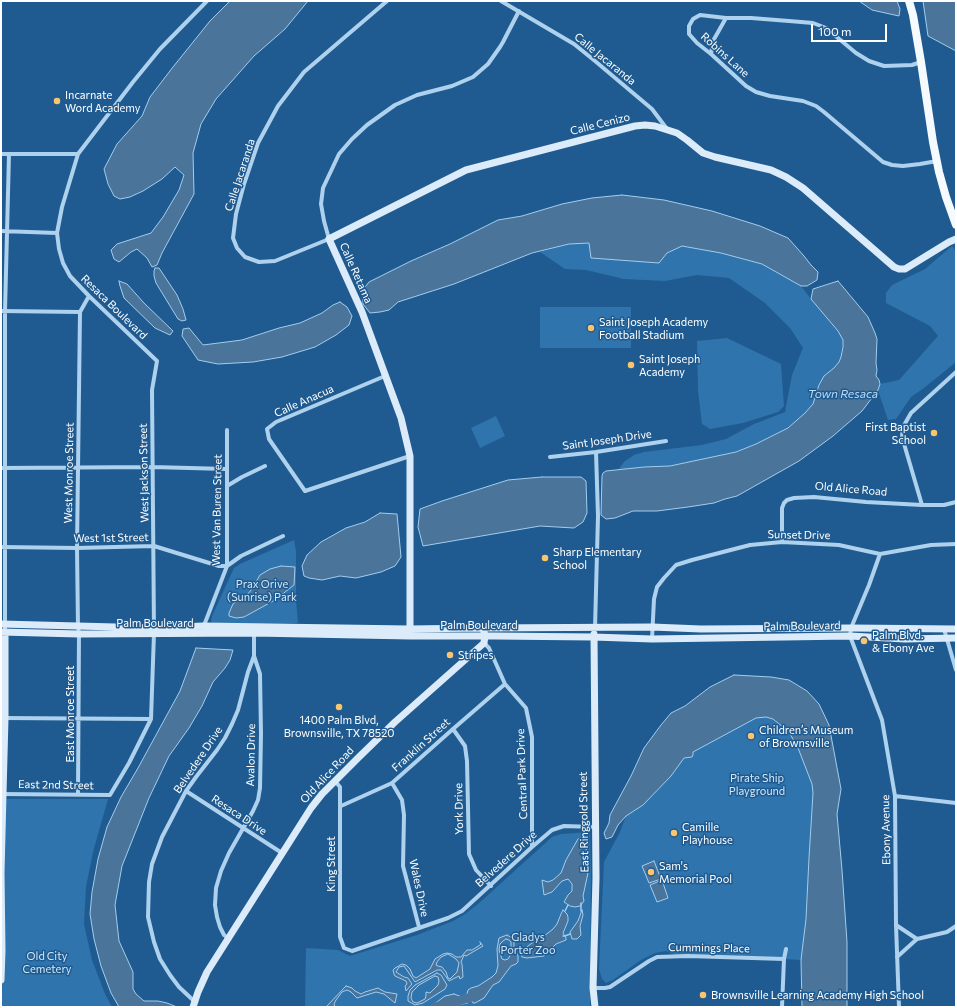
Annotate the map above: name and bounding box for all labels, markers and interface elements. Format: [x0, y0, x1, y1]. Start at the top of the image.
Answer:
scale bar [813, 16, 889, 42]
text: 100 m [818, 24, 852, 38]
street label: Calle Jacaranda [572, 30, 638, 88]
street label: Robins Lane [698, 30, 752, 80]
place label: Incarnate Word Academy [65, 88, 141, 114]
marker: Incarnate Word Academy [52, 96, 62, 106]
street label: Calle Cenizo [569, 110, 631, 138]
street label: Calle Jacaranda [222, 137, 258, 213]
street label: Calle Retama [337, 241, 375, 305]
street label: Resaca Boulevard [78, 272, 150, 342]
place label: Saint Joseph Academy Football Stadium [599, 315, 708, 341]
marker: Saint Joseph Academy Football Stadium [586, 323, 596, 333]
place label: Saint Joseph Academy [639, 352, 700, 378]
marker: Saint Joseph Academy [626, 360, 636, 370]
street label: Calle Anacua [272, 382, 336, 420]
water label: Town Resaca [808, 387, 878, 401]
place label: First Baptist School [865, 420, 926, 446]
street label: West Monroe Street [62, 422, 76, 524]
street label: West Jackson Street [137, 423, 151, 523]
street label: Saint Joseph Drive [562, 427, 652, 453]
marker: First Baptist School [929, 428, 939, 438]
street label: West Van Buren Street [209, 454, 225, 566]
street label: Old Alice Road [814, 479, 888, 499]
street label: Sunset Drive [767, 528, 831, 542]
street label: West 1st Street [73, 531, 149, 545]
place label: Sharp Elementary School [553, 545, 642, 571]
marker: Sharp Elementary School [540, 553, 550, 563]
park label: Prax Orive (Sunrise) Park [227, 577, 297, 603]
street label: Palm Boulevard [116, 616, 194, 630]
street label: Palm Boulevard [440, 618, 518, 632]
street label: Palm Boulevard [763, 619, 841, 633]
place label: Palm Blvd. & Ebony Ave [872, 628, 934, 654]
marker: Palm Blvd. & Ebony Ave [859, 636, 869, 646]
place label: Stripes [458, 648, 493, 662]
marker: Stripes [445, 650, 455, 660]
street label: East Monroe Street [63, 665, 77, 763]
marker: 1400 Palm Blvd, Brownsville, TX 78520 [334, 702, 344, 712]
place label: 1400 Palm Blvd, Brownsville, TX 78520 [284, 713, 394, 739]
street label: Franklin Street [389, 715, 453, 775]
street label: Avalon Drive [244, 723, 258, 787]
place label: Children’s Museum of Brownsville [759, 723, 853, 749]
street label: Belvedere Drive [171, 724, 225, 796]
street label: Central Park Drive [514, 728, 530, 820]
marker: Children’s Museum of Brownsville [746, 731, 756, 741]
street label: Old Alice Road [297, 744, 357, 806]
street label: East Ringgold Street [577, 771, 591, 873]
park label: Pirate Ship Playground [729, 771, 785, 797]
street label: East 2nd Street [18, 778, 94, 792]
street label: York Drive [452, 783, 466, 835]
street label: Resaca Drive [209, 792, 269, 838]
street label: Ebony Avenue [879, 795, 893, 865]
place label: Camille Playhouse [682, 820, 733, 846]
street label: Belvedere Drive [473, 828, 539, 890]
marker: Camille Playhouse [669, 828, 679, 838]
street label: King Street [324, 836, 338, 892]
street label: Wales Drive [406, 858, 432, 918]
place label: Sam's Memorial Pool [659, 859, 732, 885]
marker: Sam's Memorial Pool [646, 867, 656, 877]
park label: Gladys Porter Zoo [501, 930, 555, 956]
street label: Cummings Place [668, 941, 750, 955]
park label: Old City Cemetery [23, 949, 71, 975]
place label: Brownsville Learning Academy High School [711, 988, 924, 1002]
marker: Brownsville Learning Academy High School [698, 990, 708, 1000]

